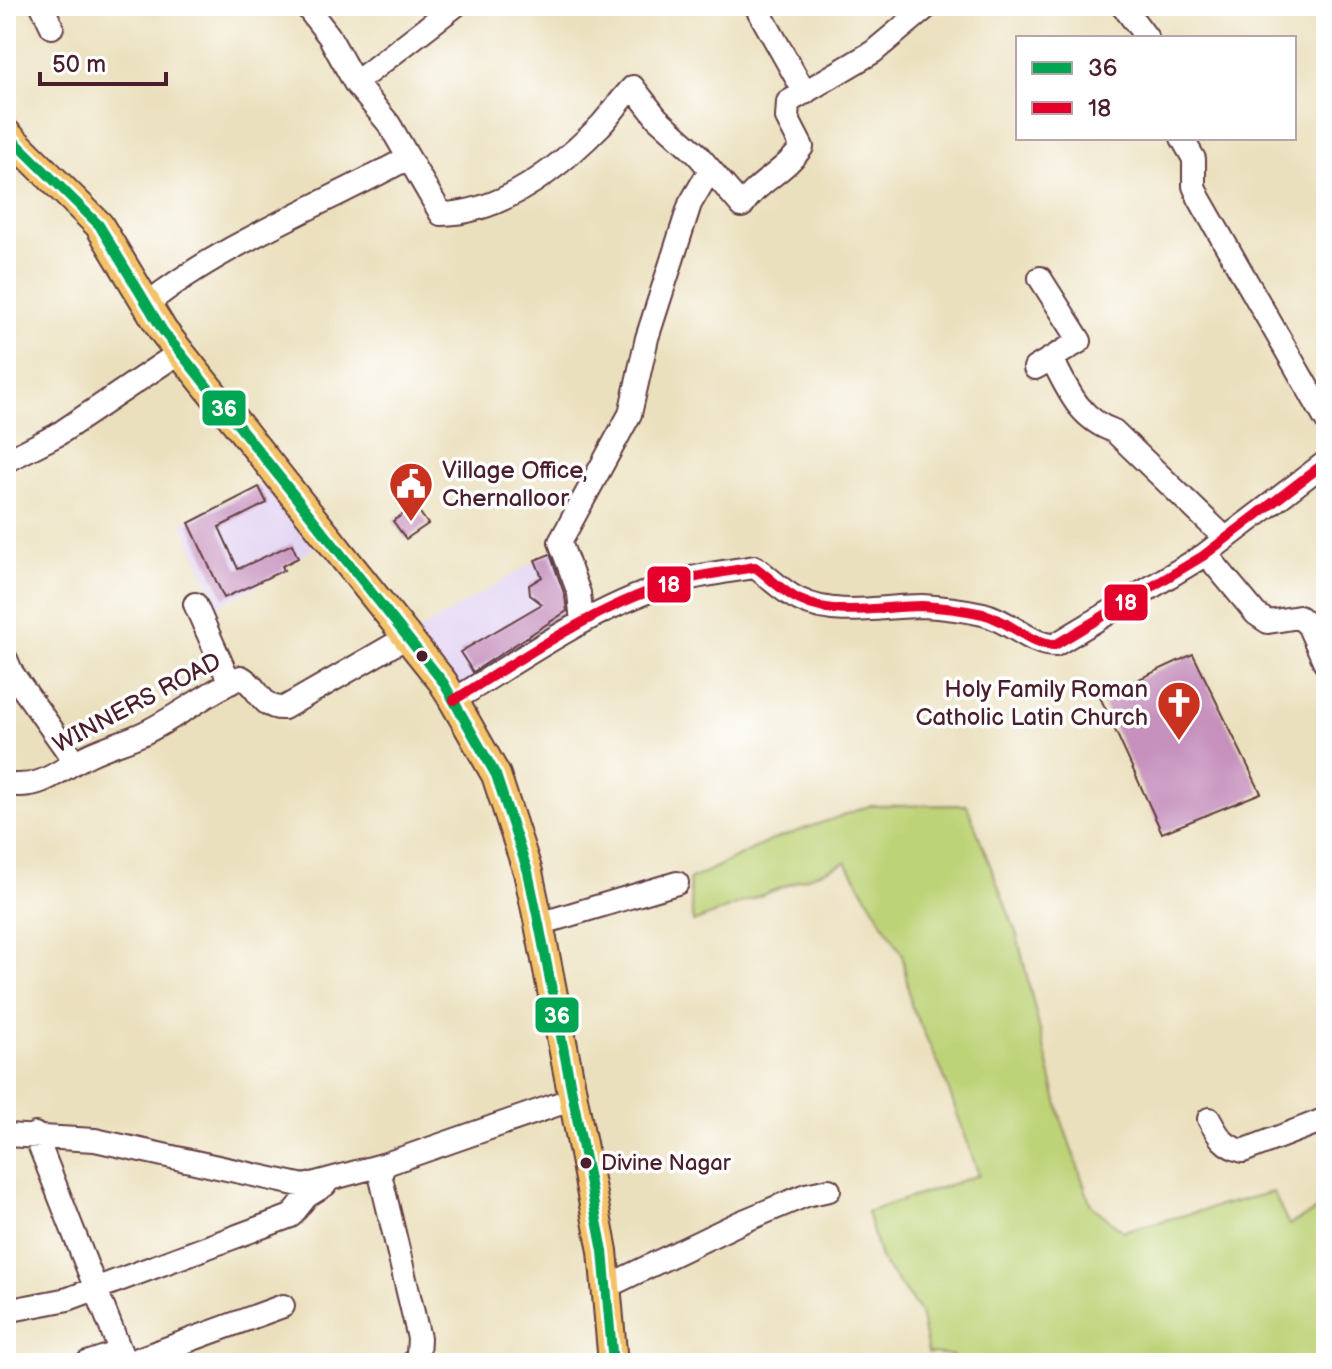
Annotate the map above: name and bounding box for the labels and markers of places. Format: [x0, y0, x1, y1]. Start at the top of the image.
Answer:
place label: Village Office, Chernalloor [442, 456, 587, 513]
public building icon: Village Office, Chernalloor [387, 460, 435, 523]
unlabelled marker [414, 648, 430, 664]
place label: Holy Family Roman Catholic Latin Church [915, 675, 1148, 732]
church icon: Holy Family Roman Catholic Latin Church [1155, 679, 1203, 742]
place label: Divine Nagar [601, 1150, 732, 1177]
marker: Divine Nagar [578, 1155, 594, 1171]

